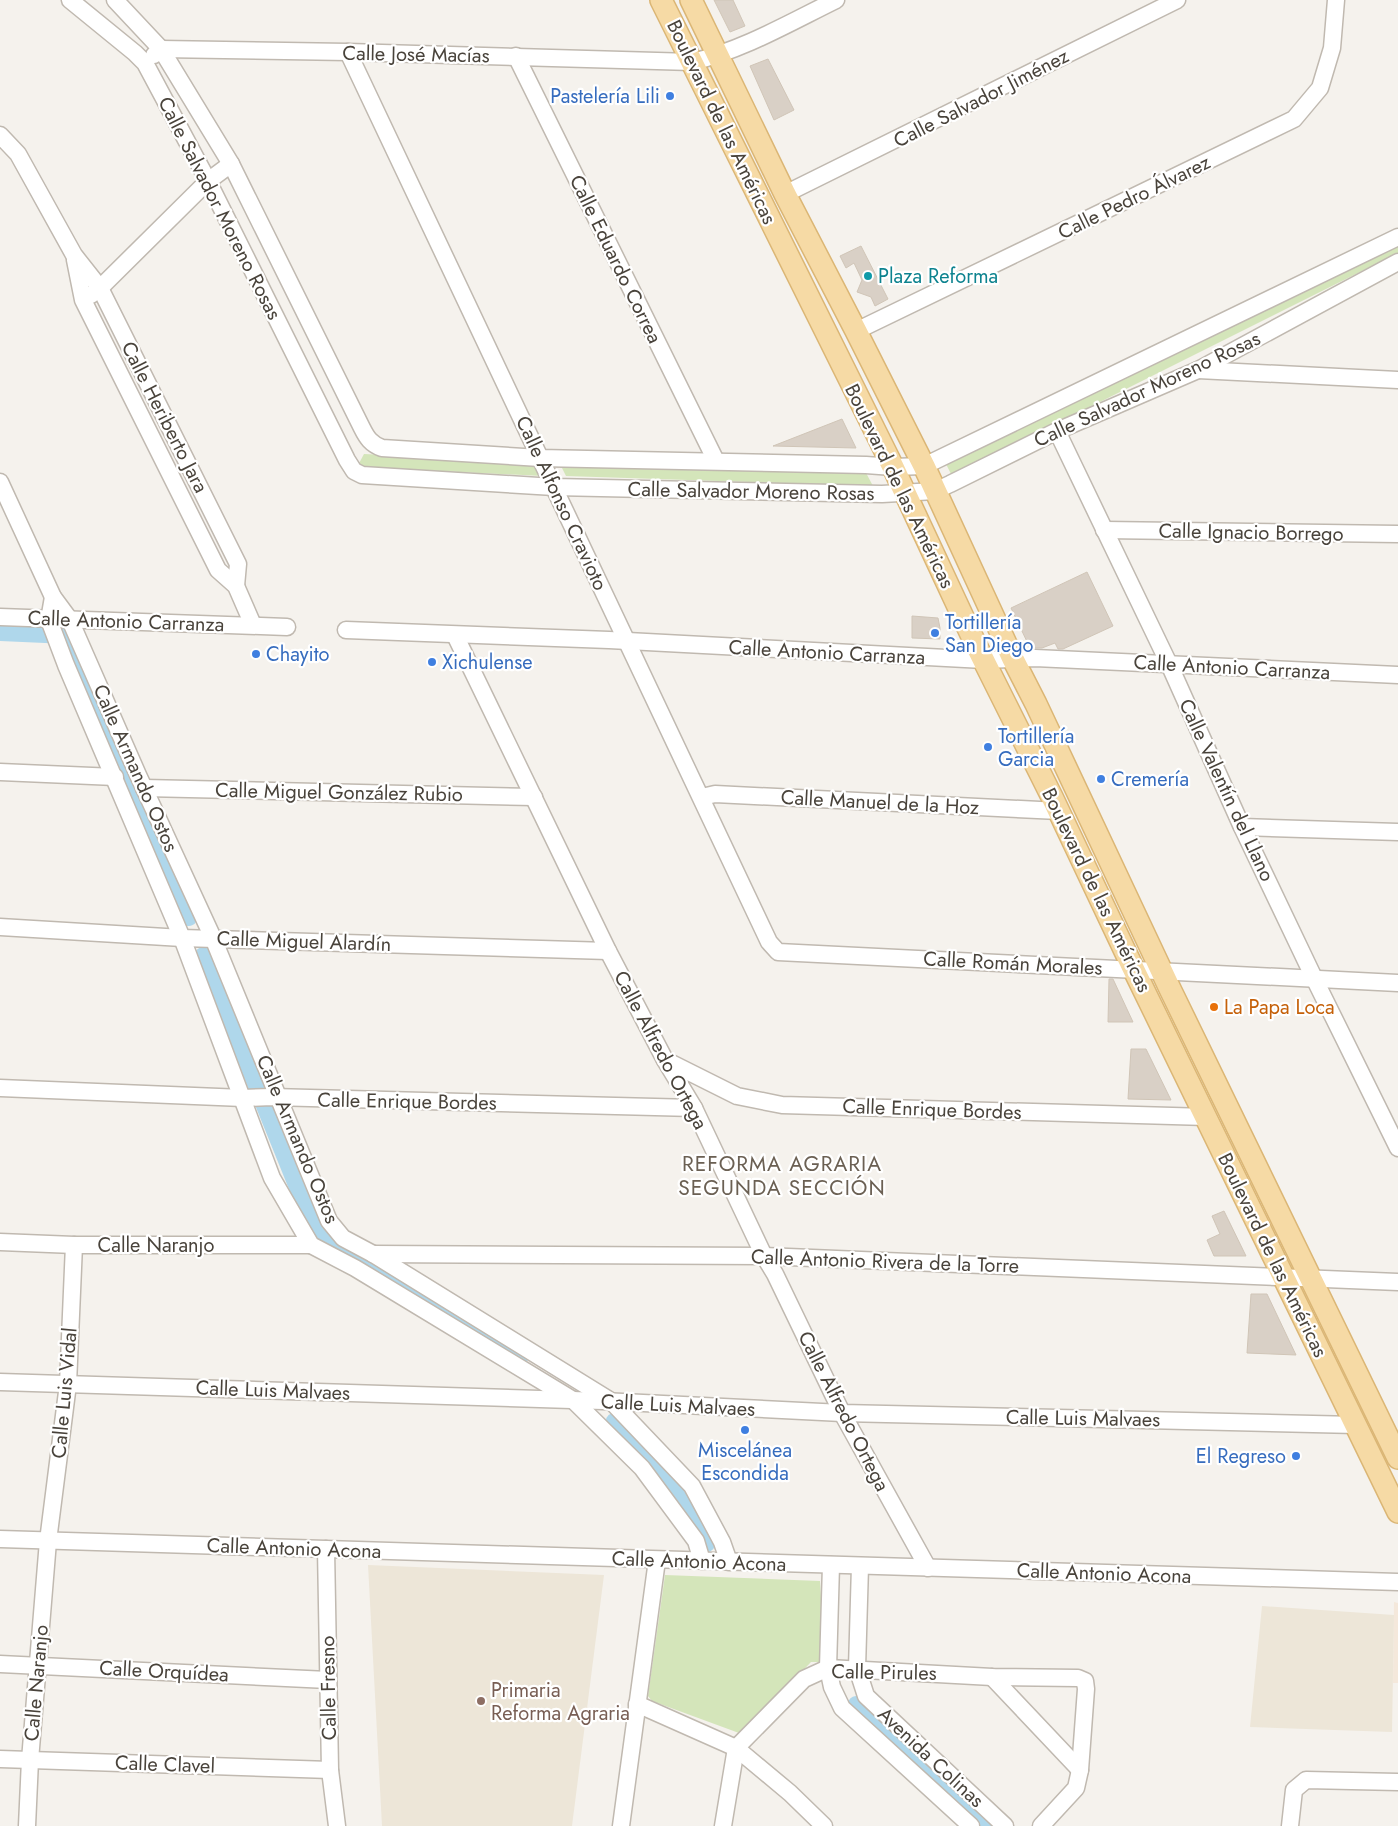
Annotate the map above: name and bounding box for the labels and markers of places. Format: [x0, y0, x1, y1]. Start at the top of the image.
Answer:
place label: Pastelería Lili [550, 82, 660, 111]
marker: Pastelería Lili [664, 90, 676, 102]
place label: Plaza Reforma [878, 262, 998, 291]
marker: Plaza Reforma [862, 270, 874, 282]
place label: Tortillería San Diego [945, 608, 1034, 660]
marker: Tortillería San Diego [929, 627, 941, 639]
place label: Chayito [266, 640, 330, 669]
marker: Chayito [250, 648, 262, 660]
place label: Xichulense [442, 648, 533, 677]
marker: Xichulense [426, 656, 438, 668]
place label: Tortillería Garcia [998, 722, 1074, 774]
marker: Tortillería Garcia [982, 741, 994, 753]
place label: Cremería [1111, 765, 1189, 794]
marker: Cremería [1095, 773, 1107, 785]
place label: La Papa Loca [1224, 993, 1335, 1022]
marker: La Papa Loca [1208, 1001, 1220, 1013]
marker: Miscelánea Escondida [739, 1424, 751, 1436]
place label: Miscelánea Escondida [698, 1436, 792, 1488]
place label: El Regreso [1196, 1442, 1286, 1471]
marker: El Regreso [1290, 1450, 1302, 1462]
place label: Primaria Reforma Agraria [491, 1676, 630, 1728]
marker: Primaria Reforma Agraria [475, 1695, 487, 1707]

